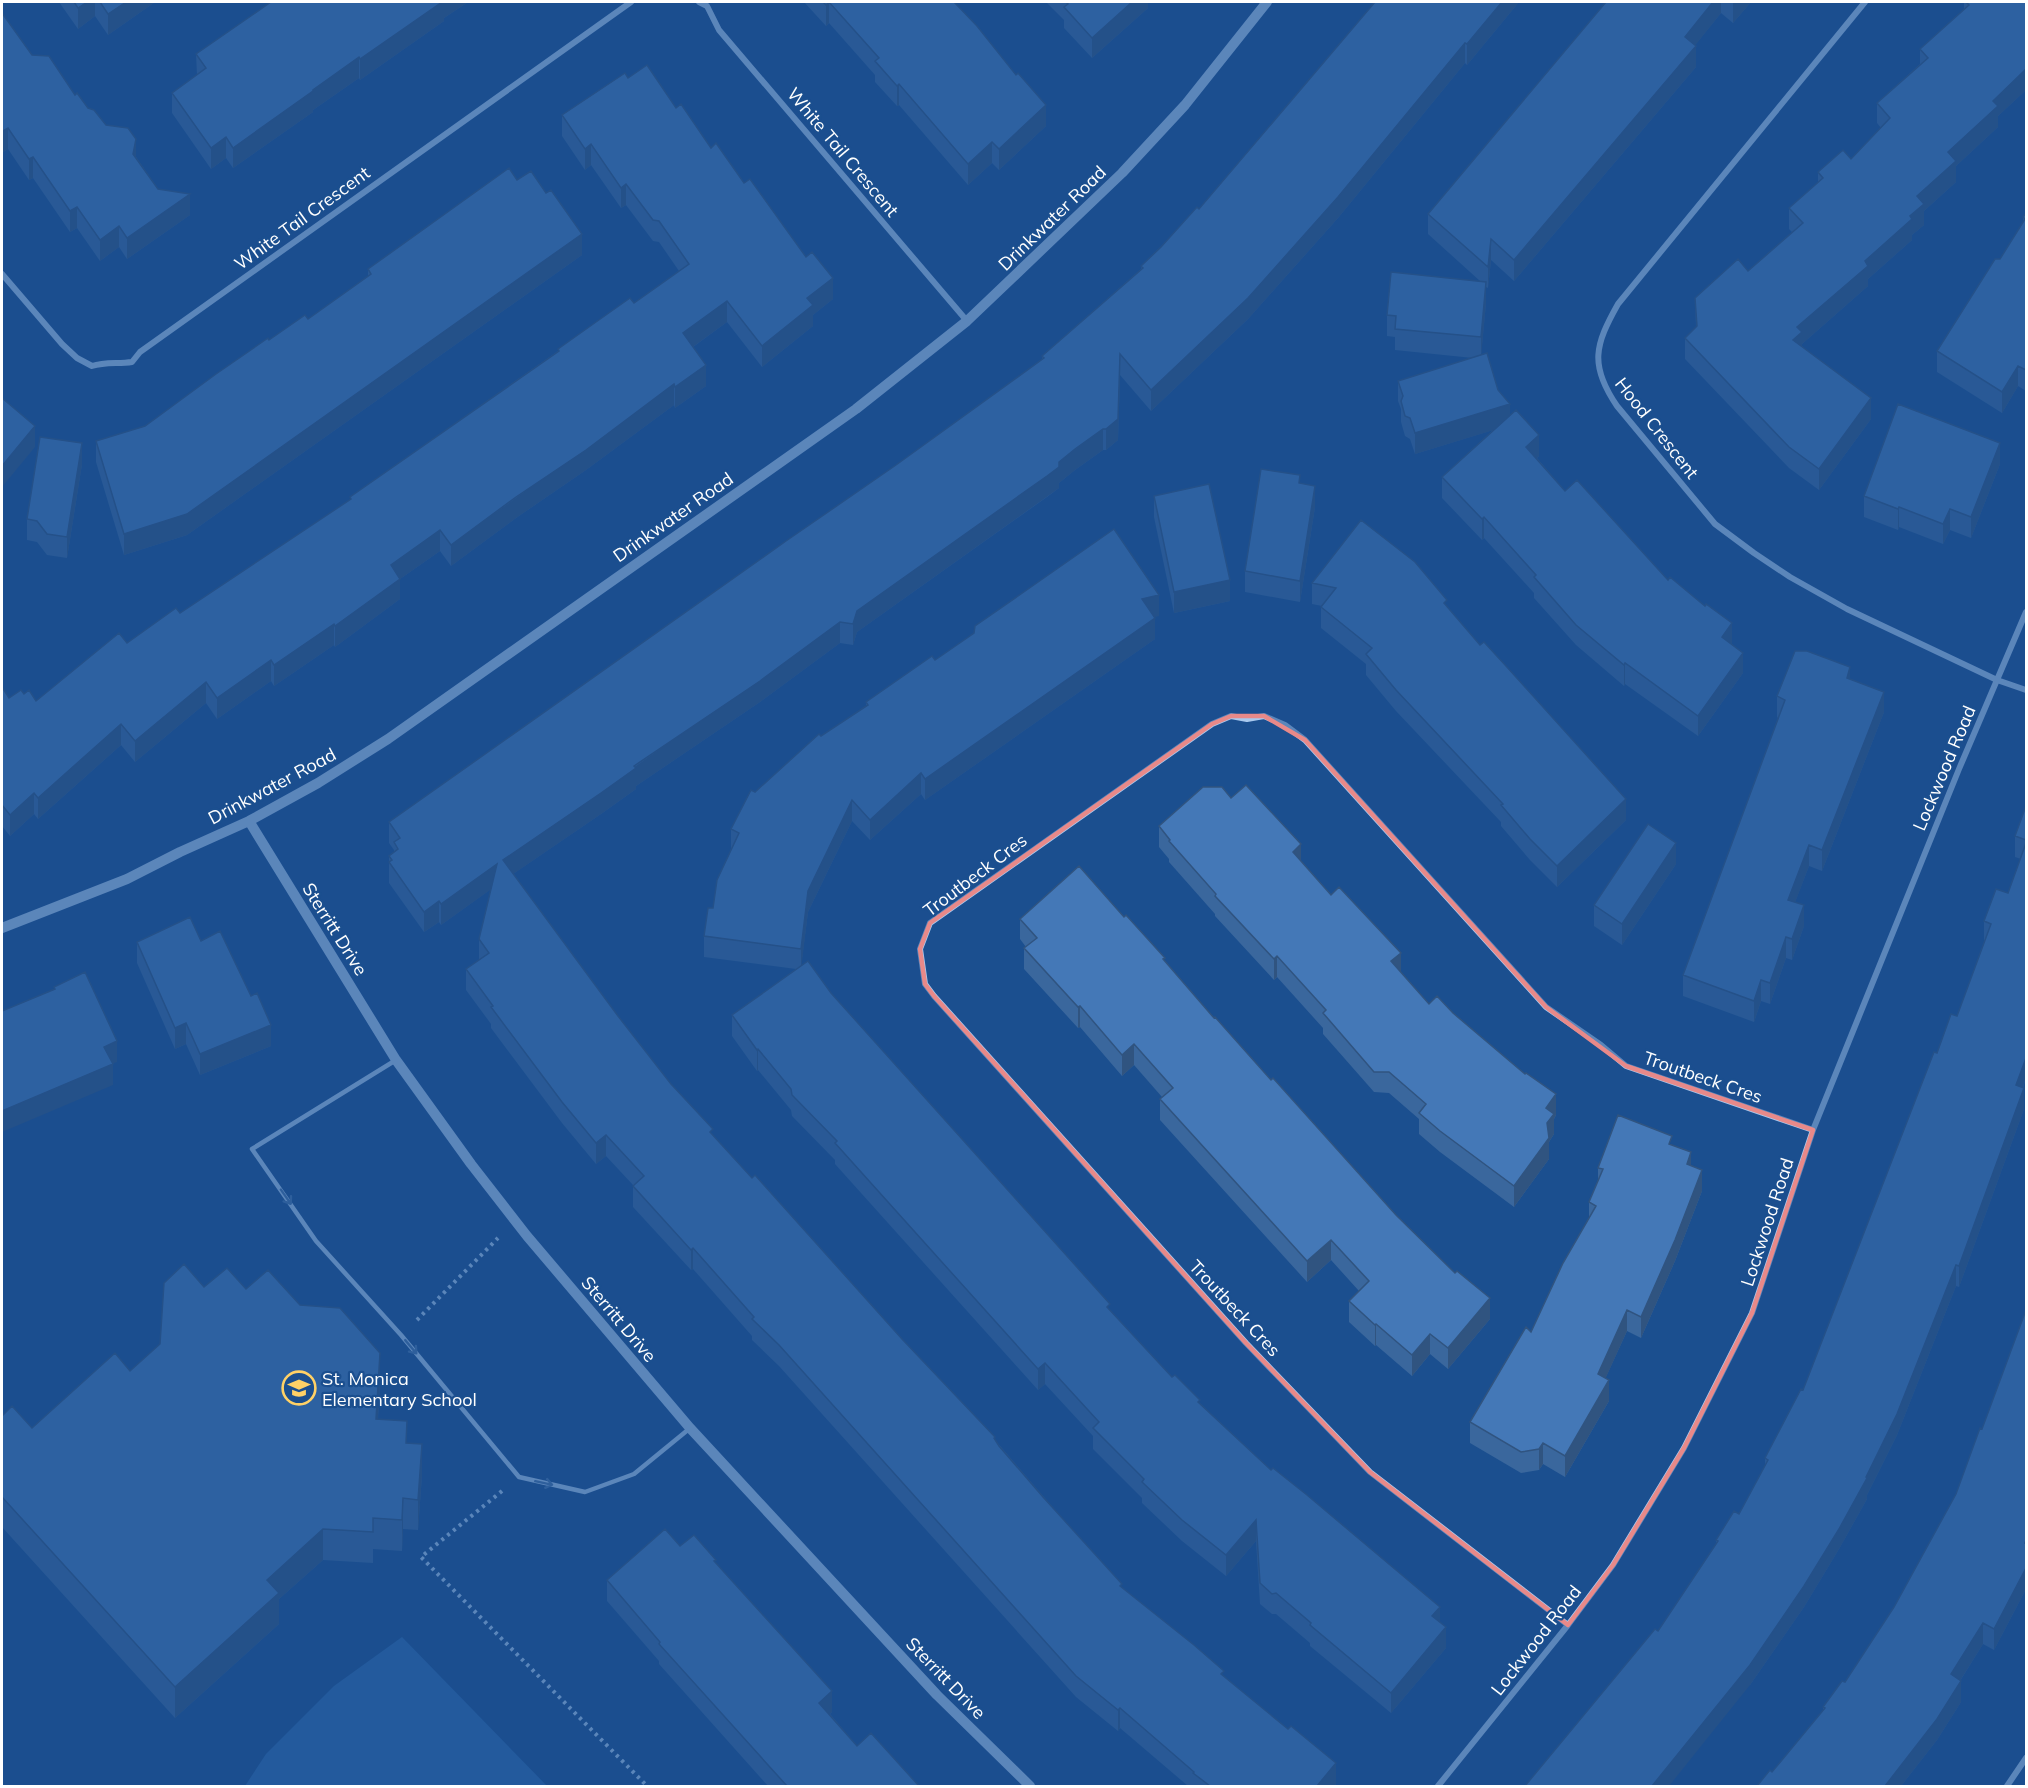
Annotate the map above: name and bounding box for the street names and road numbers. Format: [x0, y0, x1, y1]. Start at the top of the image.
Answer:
street label: White Tail Crescent [782, 83, 904, 221]
street label: White Tail Crescent [230, 161, 374, 275]
street label: Drinkwater Road [993, 161, 1111, 275]
street label: Hood Crescent [1610, 373, 1704, 483]
street label: Drinkwater Road [608, 467, 738, 567]
street label: Lockwood Road [1907, 702, 1981, 834]
street label: Drinkwater Road [204, 743, 340, 829]
street label: Troutbeck Cres [919, 829, 1031, 921]
street label: Sterritt Drive [297, 878, 373, 980]
street label: Troutbeck Cres [1641, 1046, 1765, 1108]
street label: Lockwood Road [1735, 1155, 1799, 1289]
street label: Troutbeck Cres [1184, 1255, 1286, 1361]
street label: Sterritt Drive [576, 1271, 662, 1367]
street label: Lockwood Road [1486, 1580, 1586, 1700]
street label: Sterritt Drive [901, 1632, 991, 1724]

